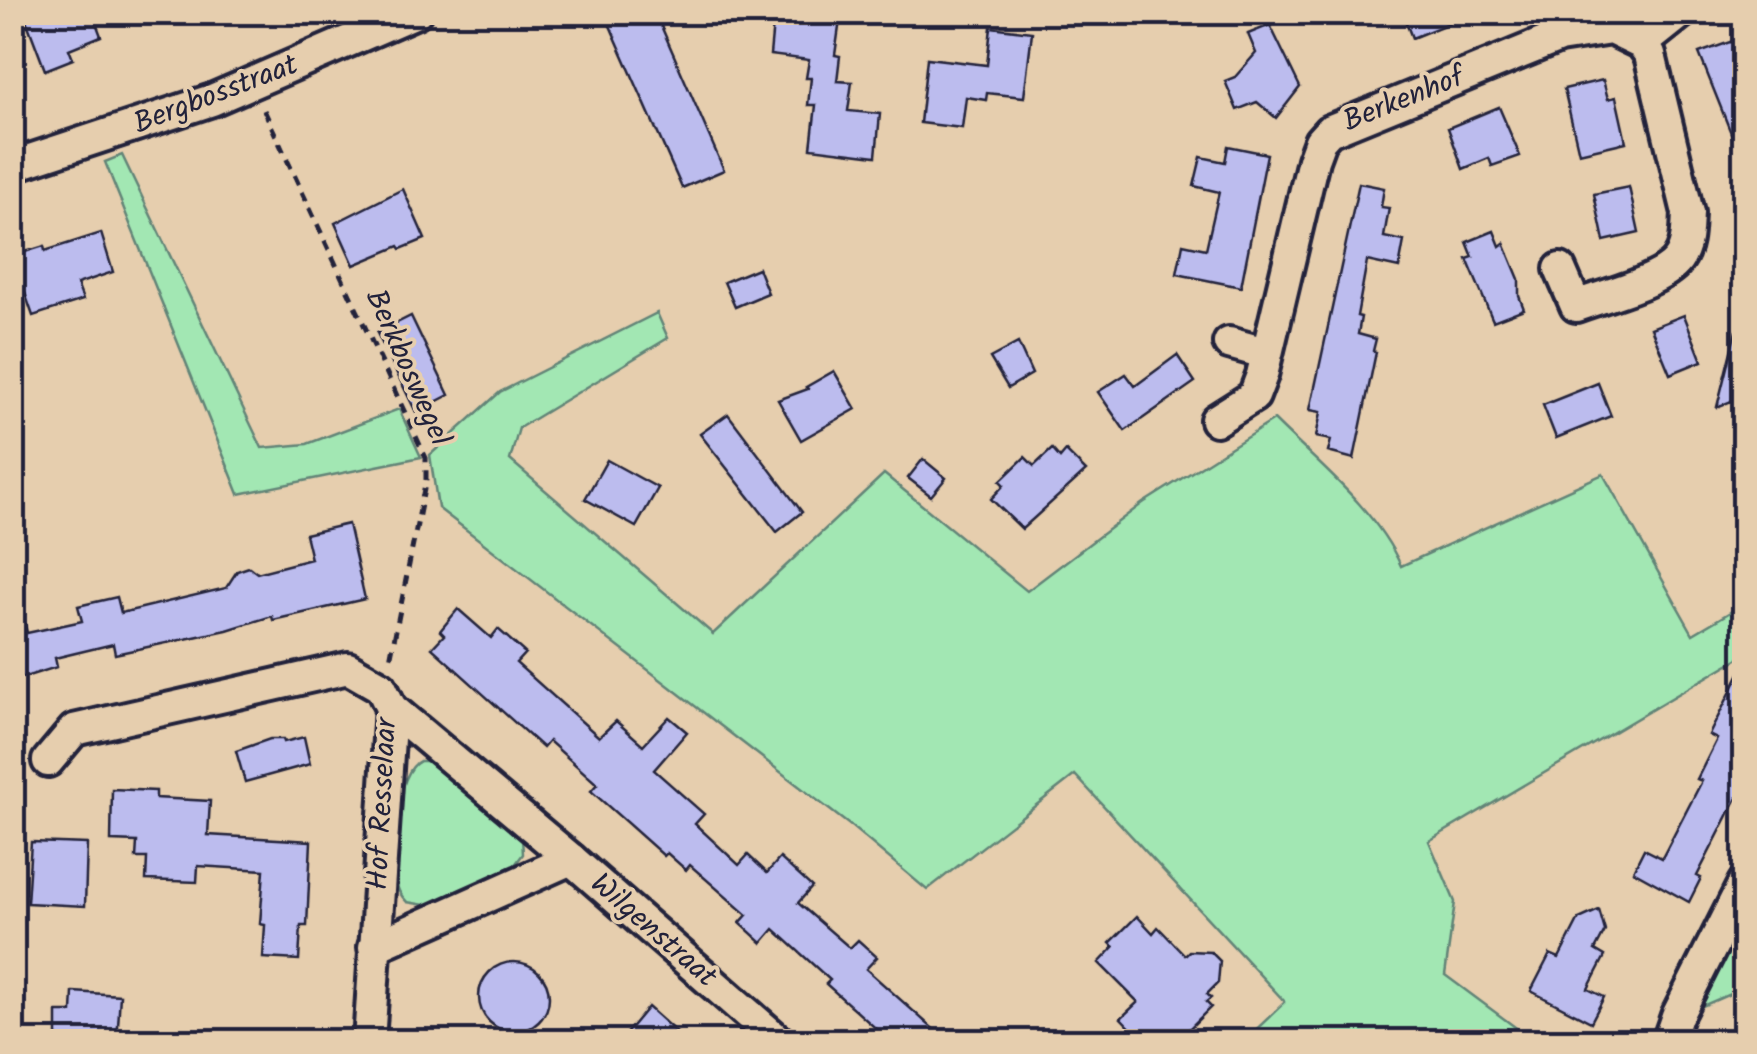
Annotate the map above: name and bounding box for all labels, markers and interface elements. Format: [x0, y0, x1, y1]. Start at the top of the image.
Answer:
street label: Bergbosstraat [127, 41, 306, 148]
street label: Berkenhof [1336, 53, 1474, 146]
street label: Berkboswegel [351, 282, 463, 454]
street label: Hof Resselaar [355, 715, 412, 891]
street label: Wilgenstraat [578, 862, 728, 1000]

